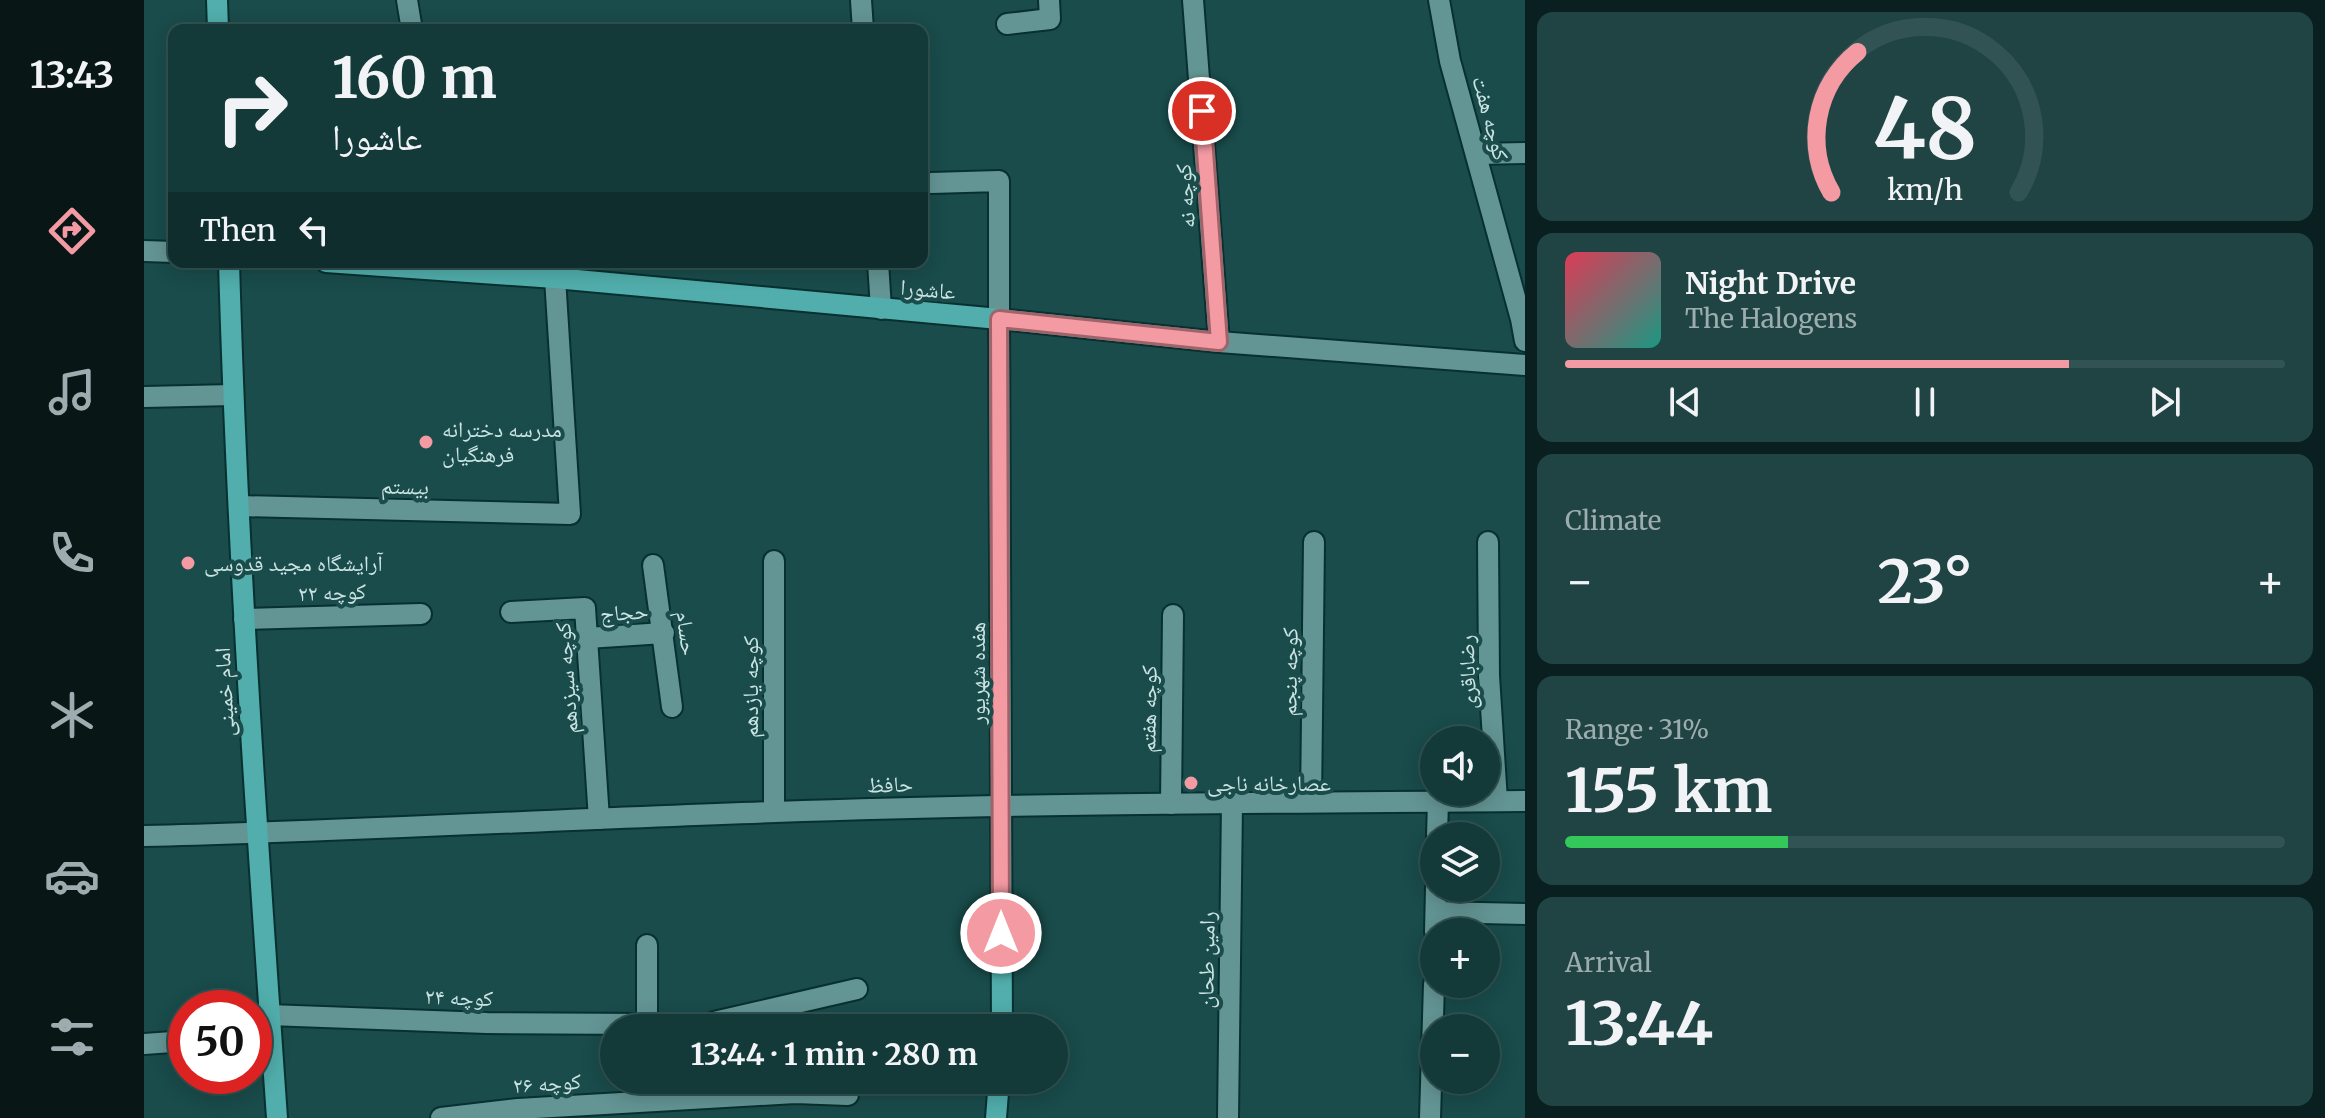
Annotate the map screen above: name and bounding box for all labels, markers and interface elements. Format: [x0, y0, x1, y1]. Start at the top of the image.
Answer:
text: 160 m [332, 43, 497, 113]
text: 13:43 [30, 53, 114, 98]
icon: right [200, 56, 304, 160]
street label: کوچه هفت [1466, 73, 1516, 163]
text: 48 [1873, 76, 1977, 181]
pin [1168, 77, 1236, 145]
icon: arrive [1180, 89, 1224, 133]
text: عاشورا [332, 115, 422, 160]
street label: کوچه نه [1169, 163, 1201, 229]
text: km/h [1887, 172, 1963, 208]
icon: directions [44, 203, 100, 259]
icon: left [292, 208, 336, 252]
text: Then [200, 211, 276, 249]
text: Night Drive [1685, 264, 1856, 302]
street label: عاشورا [899, 273, 957, 305]
text: The Halogens [1685, 302, 1857, 335]
icon: music [44, 364, 100, 420]
icon: previous [1663, 380, 1707, 424]
icon: pause [1903, 380, 1947, 424]
icon: next [2143, 380, 2187, 424]
place label: مدرسه دخترانه فرهنگیان [442, 415, 562, 468]
marker: مدرسه دخترانه فرهنگیان [417, 433, 435, 451]
street label: بیستم [381, 472, 429, 501]
text: Climate [1565, 504, 1661, 537]
icon: phone [44, 525, 100, 581]
text: 23° [1877, 544, 1973, 619]
place label: آرایشگاه مجید قدوسی [204, 549, 383, 577]
marker: آرایشگاه مجید قدوسی [179, 554, 197, 572]
text: − [1565, 554, 1594, 609]
text: + [2256, 554, 2285, 609]
street label: کوچه ۲۲ [297, 577, 367, 607]
street label: حجاج [599, 596, 649, 628]
street label: حسام [669, 609, 704, 657]
street label: کوچه سیزدهم [548, 621, 585, 735]
street label: هفده شهریور [963, 622, 991, 725]
street label: کوچه پنجم [1274, 627, 1305, 717]
street label: رضاباقری [1452, 634, 1482, 710]
street label: کوچه یازدهم [736, 636, 765, 738]
street label: امام خمینی [208, 647, 241, 737]
street label: کوچه هفتم [1133, 665, 1164, 753]
icon: climate [44, 687, 100, 743]
text: Range · 31% [1565, 713, 1709, 746]
map controls [1420, 726, 1500, 1094]
button: sound [1420, 726, 1500, 806]
text: 155 km [1565, 753, 1772, 828]
street label: حافظ [867, 769, 913, 799]
place label: عصارخانه ناجی [1207, 769, 1331, 797]
marker: عصارخانه ناجی [1182, 774, 1200, 792]
button: layers [1420, 822, 1500, 902]
icon: car [44, 848, 100, 904]
position arrow [959, 891, 1043, 975]
street label: رامین طحان [1191, 911, 1221, 1009]
button: + [1420, 918, 1500, 998]
text: Arrival [1565, 946, 1652, 979]
street label: کوچه ۲۴ [424, 982, 494, 1012]
text: 13:44 [1565, 986, 1713, 1061]
speed limit sign: 50 [168, 990, 272, 1094]
icon: filters [44, 1009, 100, 1065]
button: − [1420, 1014, 1500, 1094]
text: 13:44 · 1 min · 280 m [690, 1035, 978, 1073]
street label: کوچه ۲۶ [512, 1067, 582, 1099]

